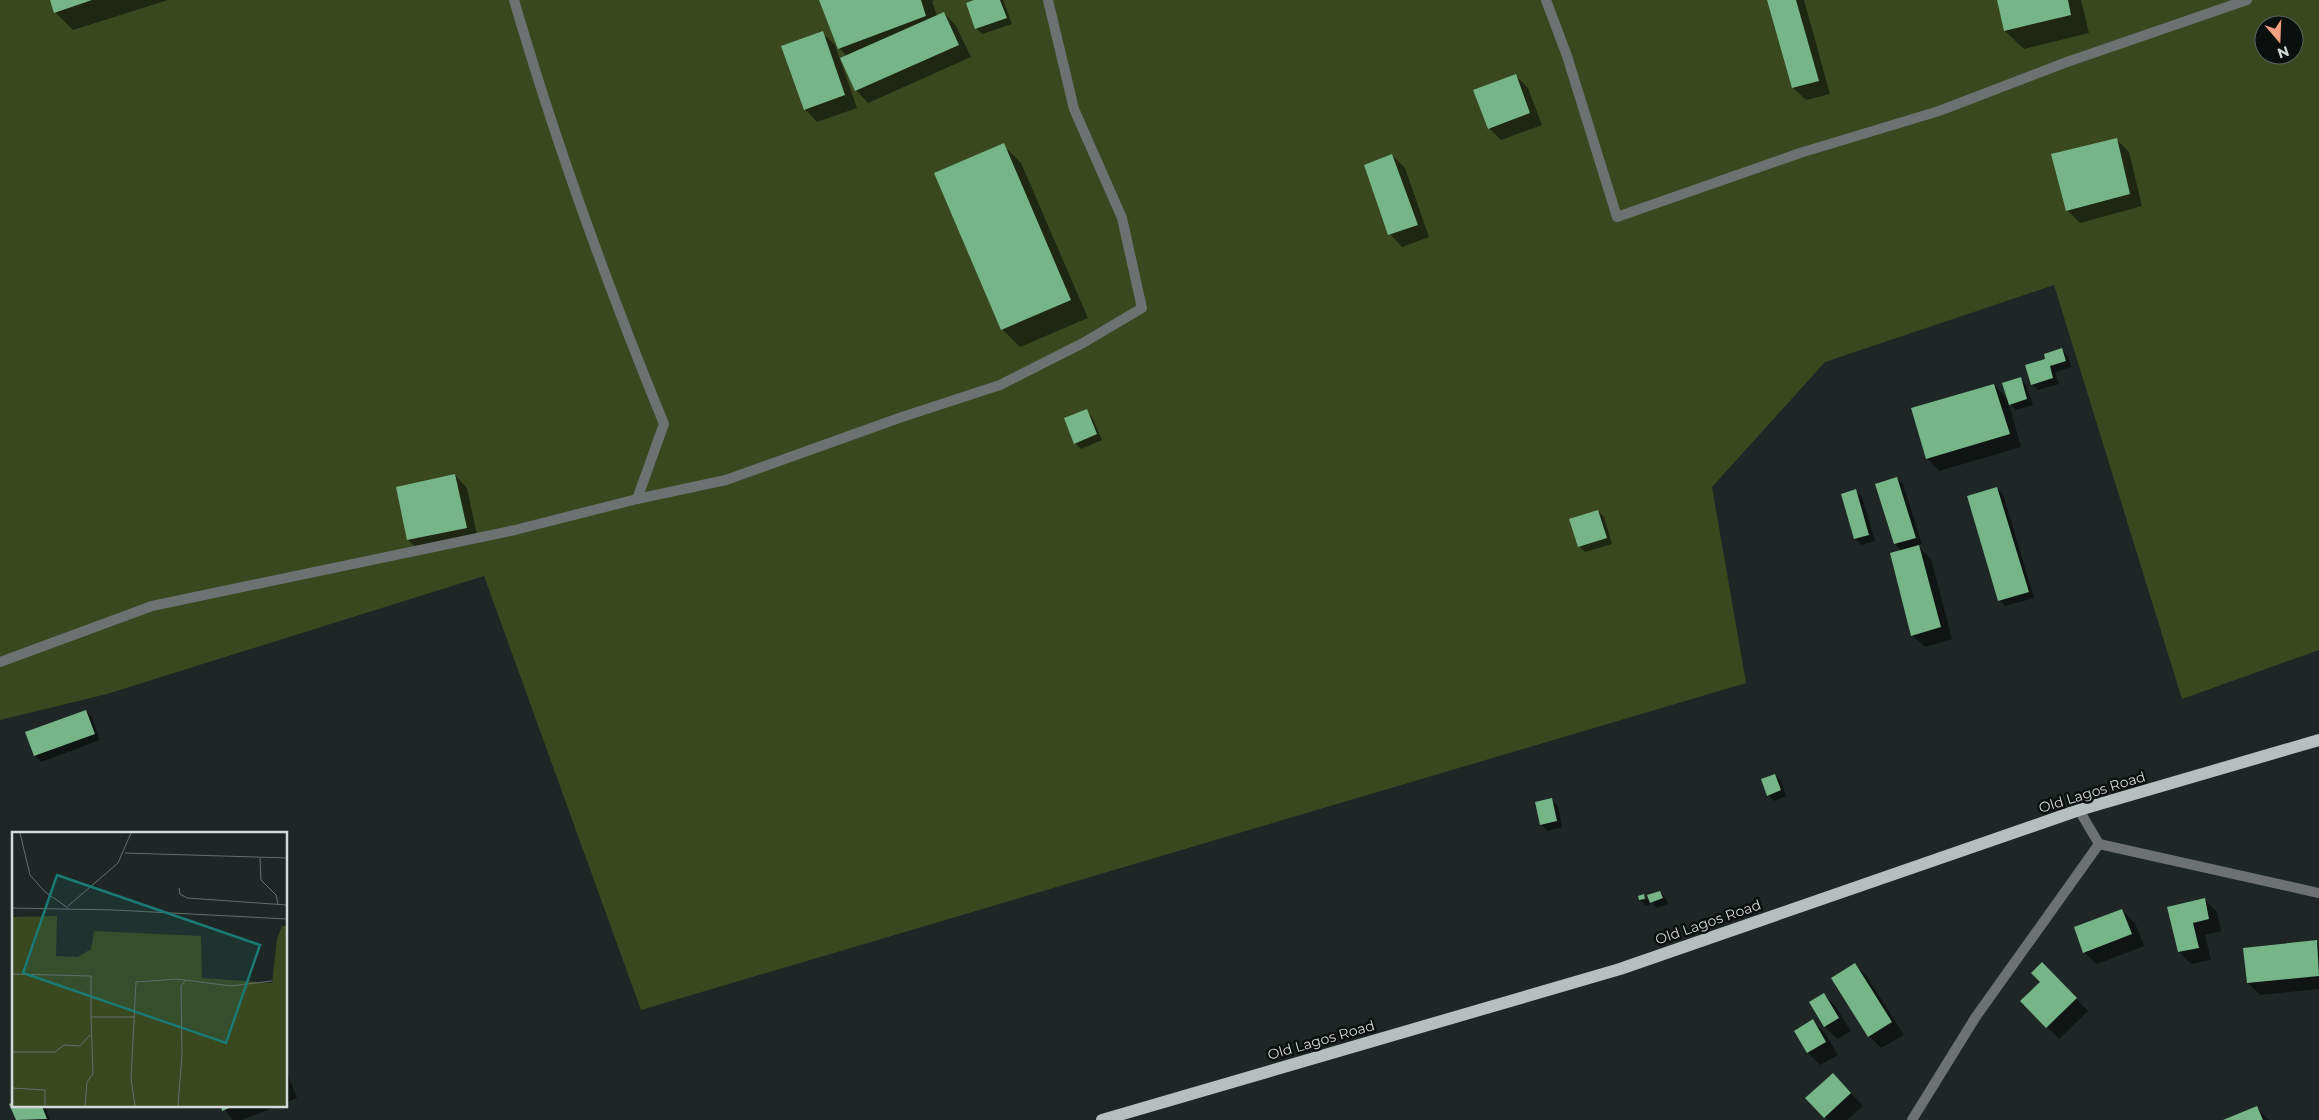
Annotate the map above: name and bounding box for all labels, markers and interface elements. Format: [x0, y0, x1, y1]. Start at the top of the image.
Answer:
north arrow [2254, 15, 2304, 65]
text: N [2275, 42, 2292, 63]
street label: Old Lagos Road [2036, 767, 2148, 817]
inset map [12, 832, 288, 1108]
street label: Old Lagos Road [1653, 895, 1763, 949]
street label: Old Lagos Road [1265, 1016, 1377, 1064]

